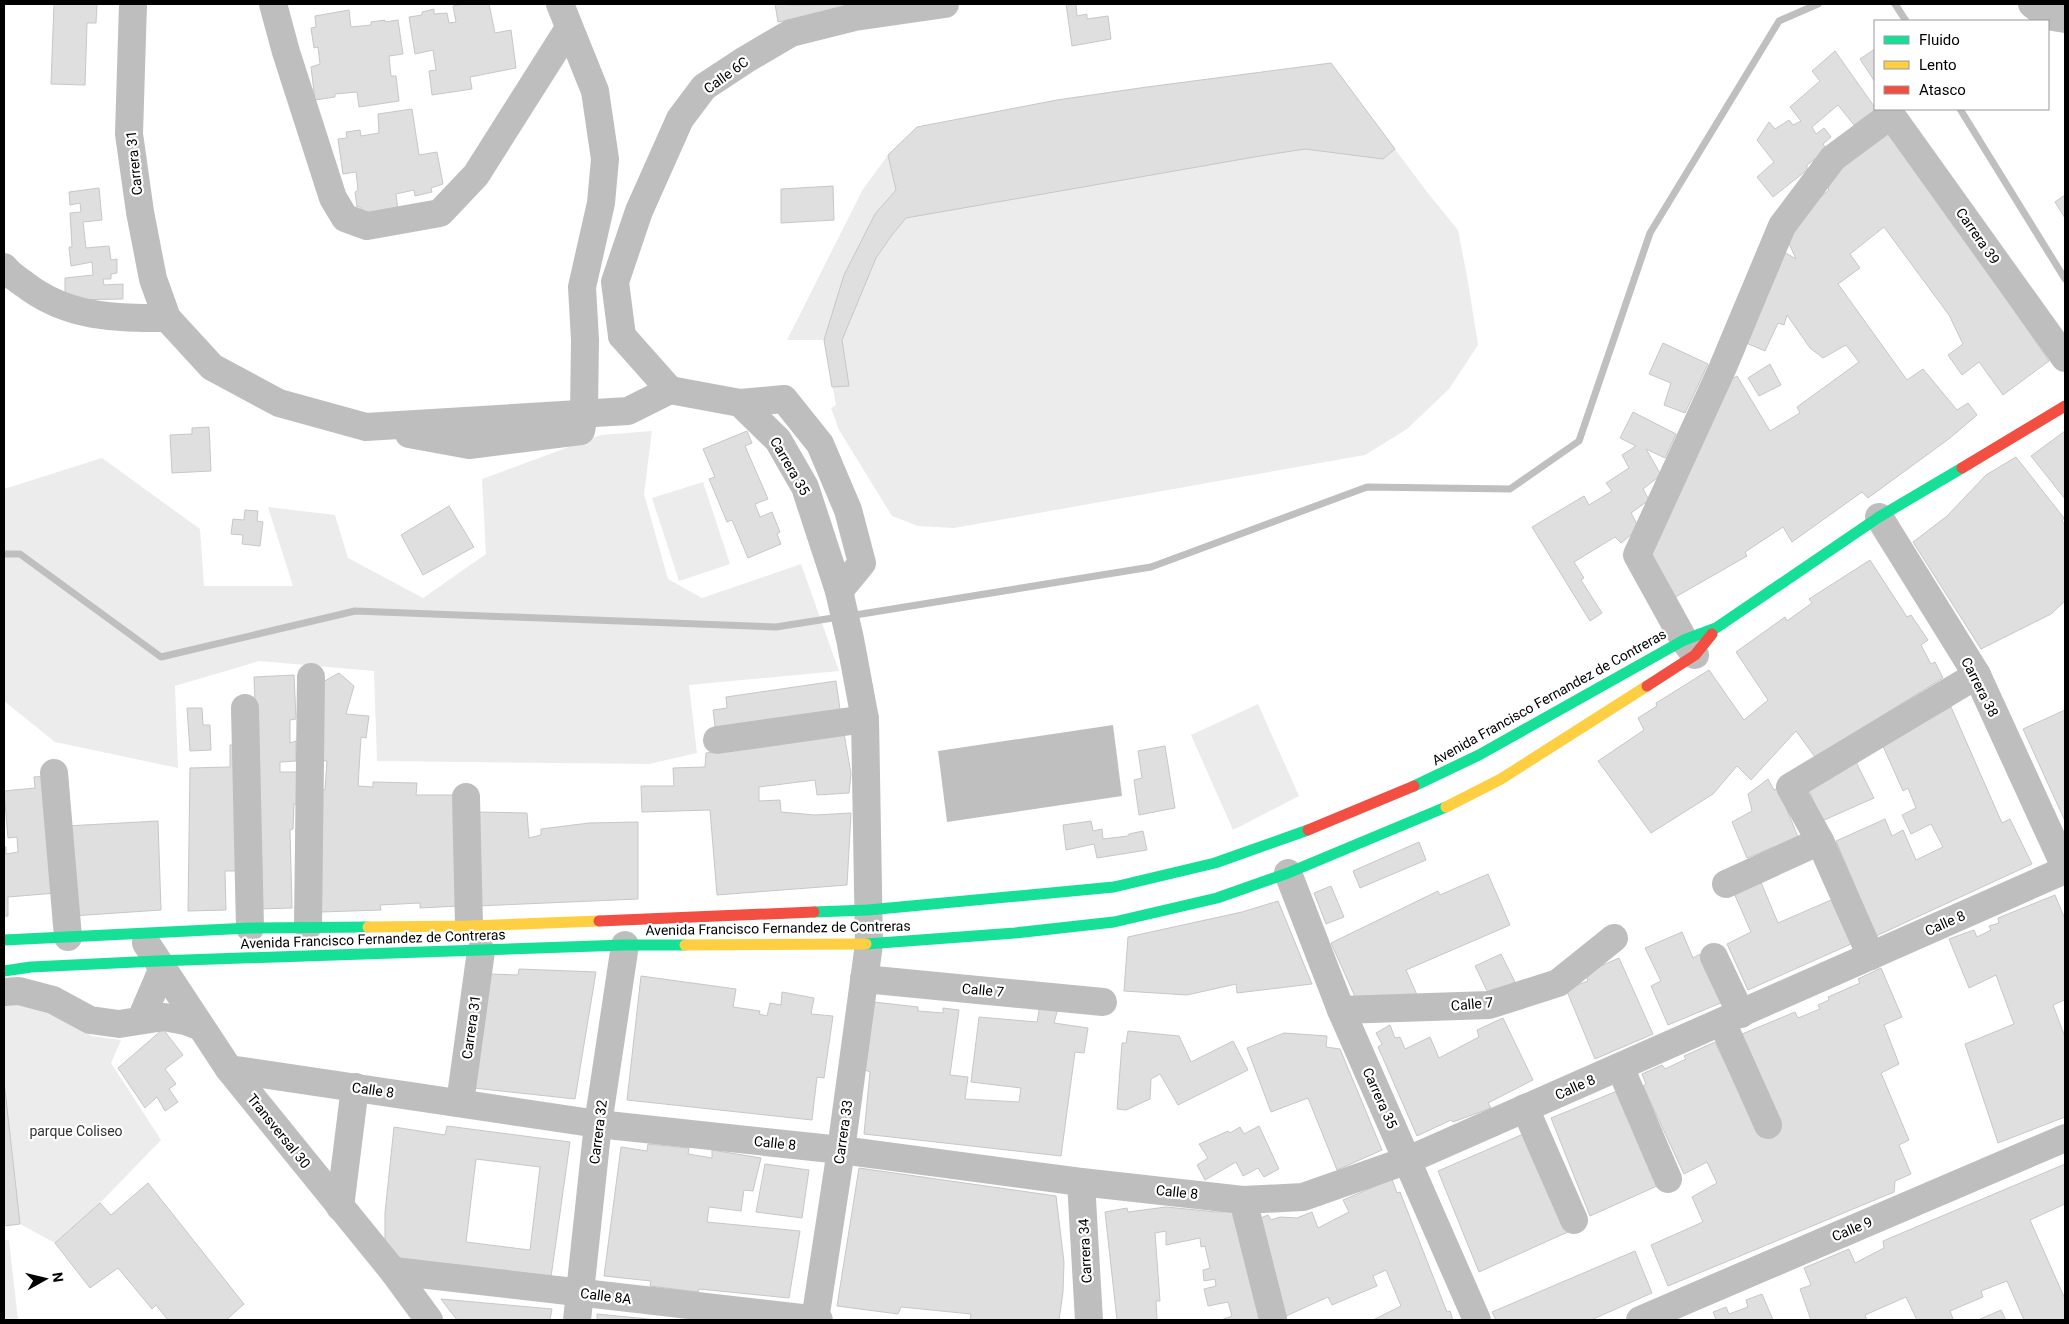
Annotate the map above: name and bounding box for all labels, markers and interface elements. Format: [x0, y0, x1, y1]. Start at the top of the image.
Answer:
legend [1874, 20, 2049, 110]
text: Fluido [1919, 31, 1960, 49]
street label: Calle 6C [700, 53, 752, 97]
text: Lento [1919, 56, 1957, 74]
text: Atasco [1919, 81, 1966, 99]
street label: Carrera 31 [123, 130, 145, 196]
street label: Carrera 39 [1953, 205, 2003, 267]
street label: Carrera 35 [767, 434, 813, 498]
street label: Avenida Francisco Fernandez de Contreras [1429, 626, 1669, 768]
street label: Carrera 38 [1958, 654, 2002, 720]
street label: Calle 8 [1922, 907, 1968, 939]
street label: Avenida Francisco Fernandez de Contreras [645, 918, 911, 938]
street label: Avenida Francisco Fernandez de Contreras [240, 926, 506, 952]
street label: Calle 7 [961, 980, 1005, 1000]
street label: Carrera 31 [459, 994, 483, 1060]
street label: Calle 7 [1450, 994, 1494, 1014]
street label: Carrera 35 [1360, 1065, 1401, 1131]
street label: Calle 8 [1552, 1071, 1598, 1103]
street label: Calle 8 [351, 1079, 395, 1101]
street label: Transversal 30 [244, 1091, 314, 1172]
street label: Carrera 32 [586, 1099, 610, 1165]
street label: Carrera 33 [831, 1099, 855, 1165]
park label: parque Coliseo [29, 1123, 123, 1139]
street label: Calle 8 [753, 1133, 797, 1153]
street label: Calle 8 [1155, 1182, 1199, 1202]
street label: Calle 9 [1829, 1213, 1875, 1245]
street label: Carrera 34 [1075, 1218, 1095, 1284]
north arrow [20, 1254, 70, 1304]
text: N [49, 1271, 66, 1283]
street label: Calle 8A [579, 1285, 633, 1307]

